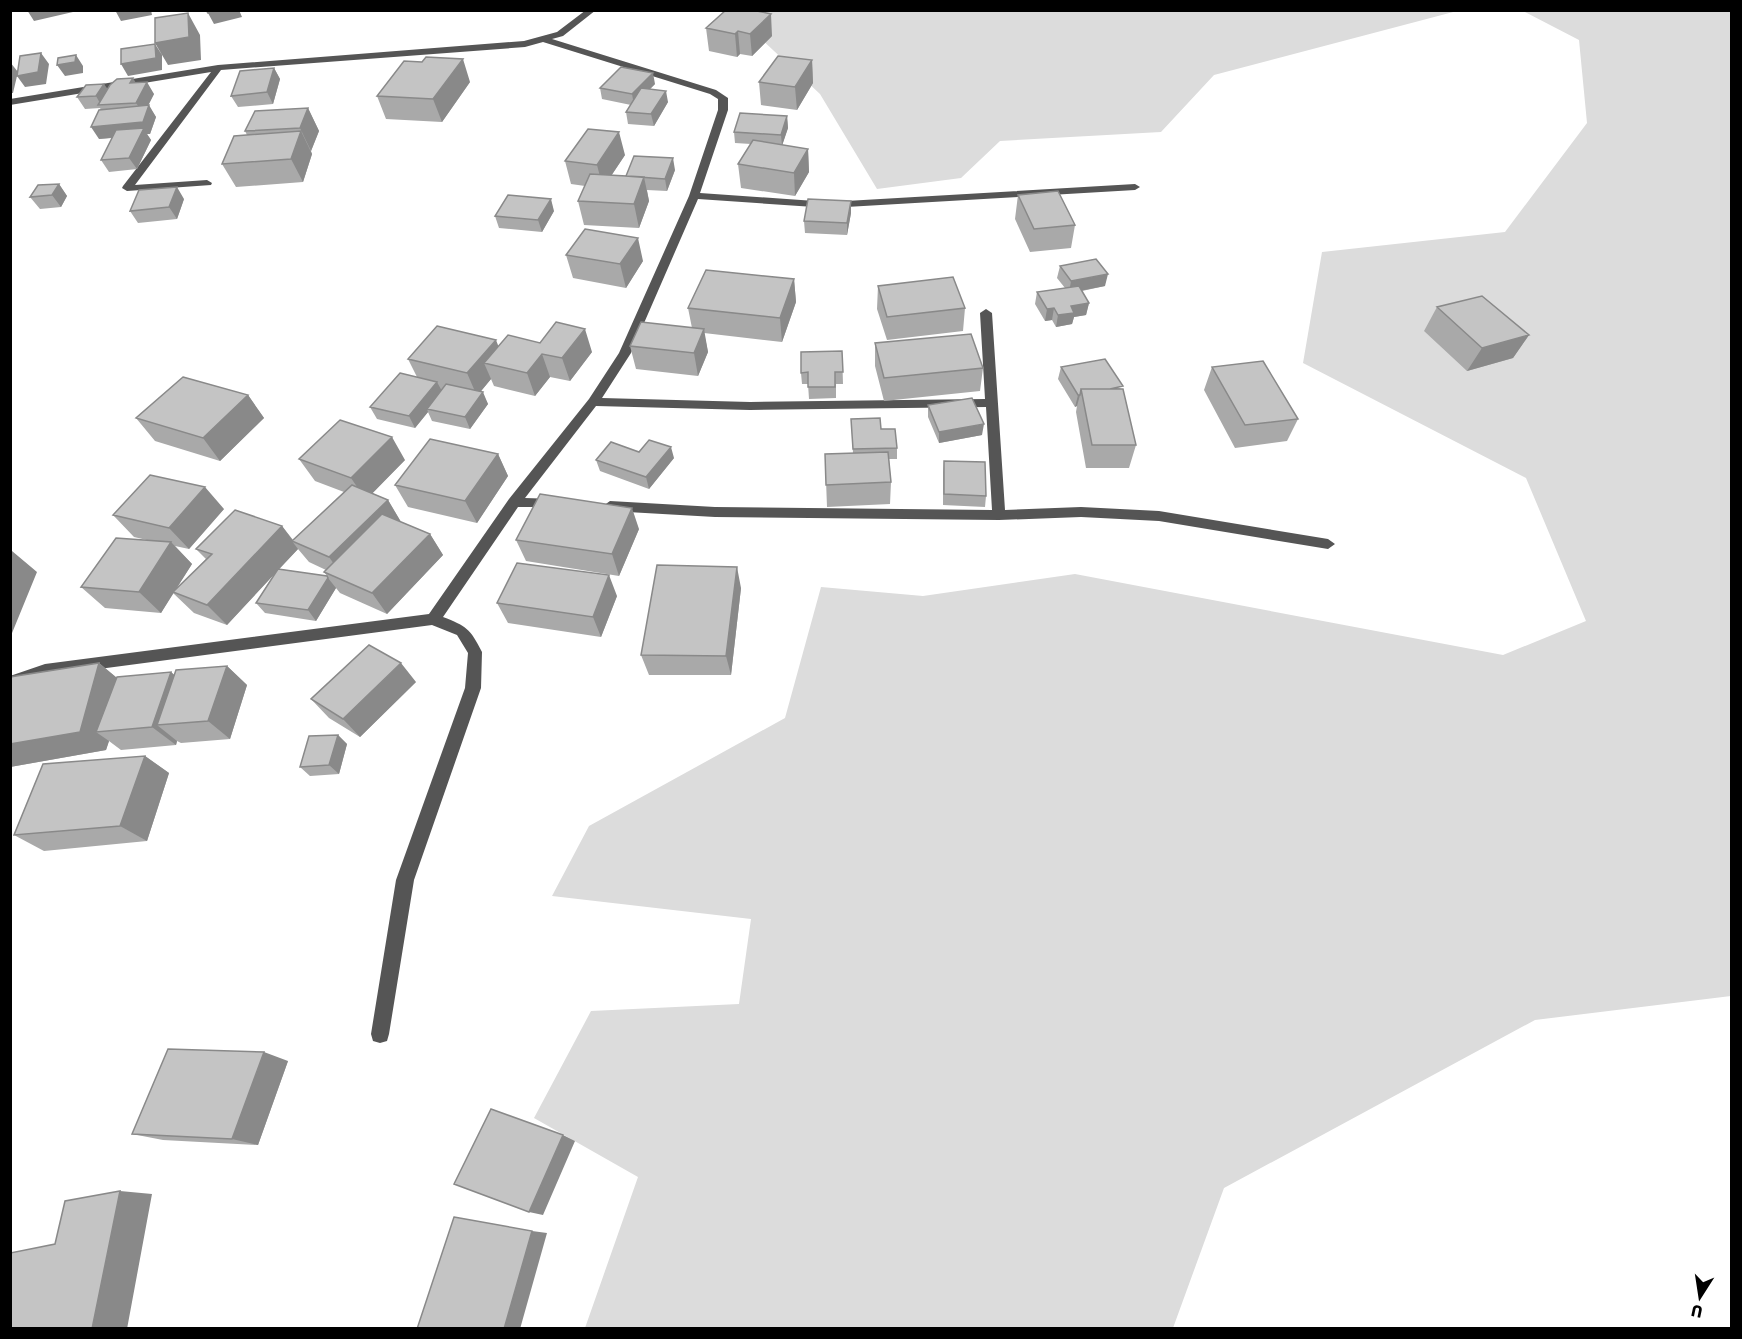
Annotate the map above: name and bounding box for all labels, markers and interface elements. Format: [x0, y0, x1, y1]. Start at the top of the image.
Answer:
north arrow [1670, 1267, 1730, 1327]
text: U [1689, 1299, 1705, 1324]

